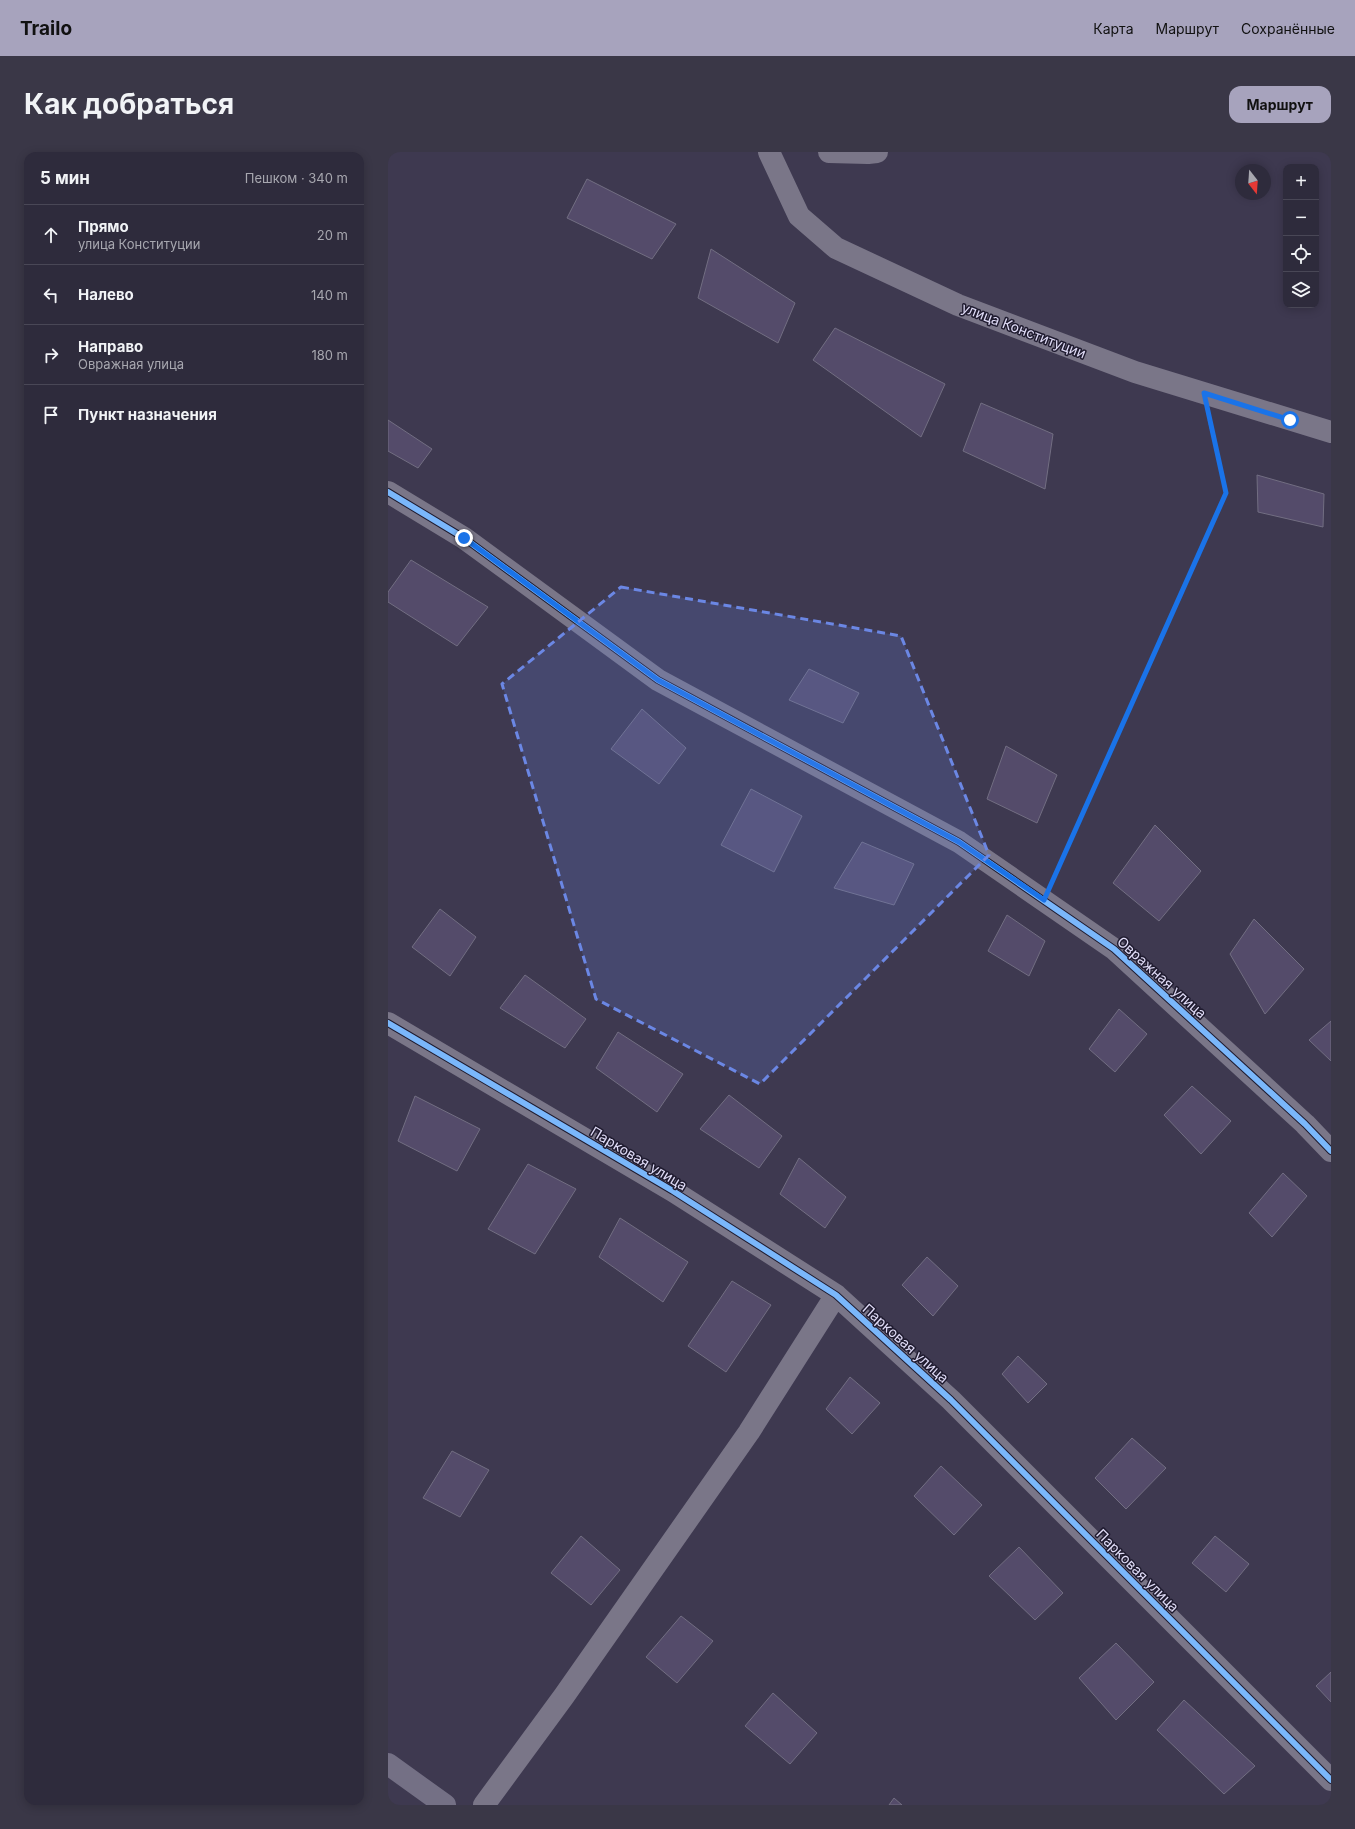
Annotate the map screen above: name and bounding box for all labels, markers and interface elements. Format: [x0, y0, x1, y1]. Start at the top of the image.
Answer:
text: Trailo [20, 17, 72, 40]
text: Карта [1093, 20, 1134, 37]
text: Маршрут [1156, 20, 1219, 37]
text: Сохранённые [1241, 20, 1335, 37]
button: Маршрут [1229, 86, 1331, 123]
text: Как добраться [24, 87, 234, 121]
north arrow [1235, 164, 1271, 200]
map controls [1283, 164, 1319, 308]
button: + [1283, 164, 1319, 200]
text: 5 мин [40, 168, 90, 188]
text: Пешком · 340 m [245, 170, 348, 186]
button: − [1283, 200, 1319, 236]
text: Прямо [78, 217, 129, 236]
icon: ahead [40, 224, 62, 246]
text: 20 m [317, 227, 348, 243]
text: улица Конституции [78, 236, 200, 252]
button: locate [1283, 236, 1319, 272]
button: layers [1283, 272, 1319, 308]
icon: left [40, 284, 62, 306]
text: Налево [78, 285, 134, 304]
text: 140 m [311, 287, 348, 303]
street label: улица Конституции [959, 298, 1089, 362]
text: Направо [78, 337, 143, 356]
icon: right [40, 344, 62, 366]
text: 180 m [311, 347, 348, 363]
text: Овражная улица [78, 356, 184, 372]
icon: arrive [40, 404, 62, 426]
text: Пункт назначения [78, 405, 217, 424]
route start [1281, 411, 1299, 429]
route end [455, 529, 473, 547]
street label: Овражная улица [1114, 932, 1210, 1022]
street label: Парковая улица [588, 1122, 690, 1194]
street label: Парковая улица [860, 1300, 952, 1386]
street label: Парковая улица [1093, 1525, 1183, 1615]

